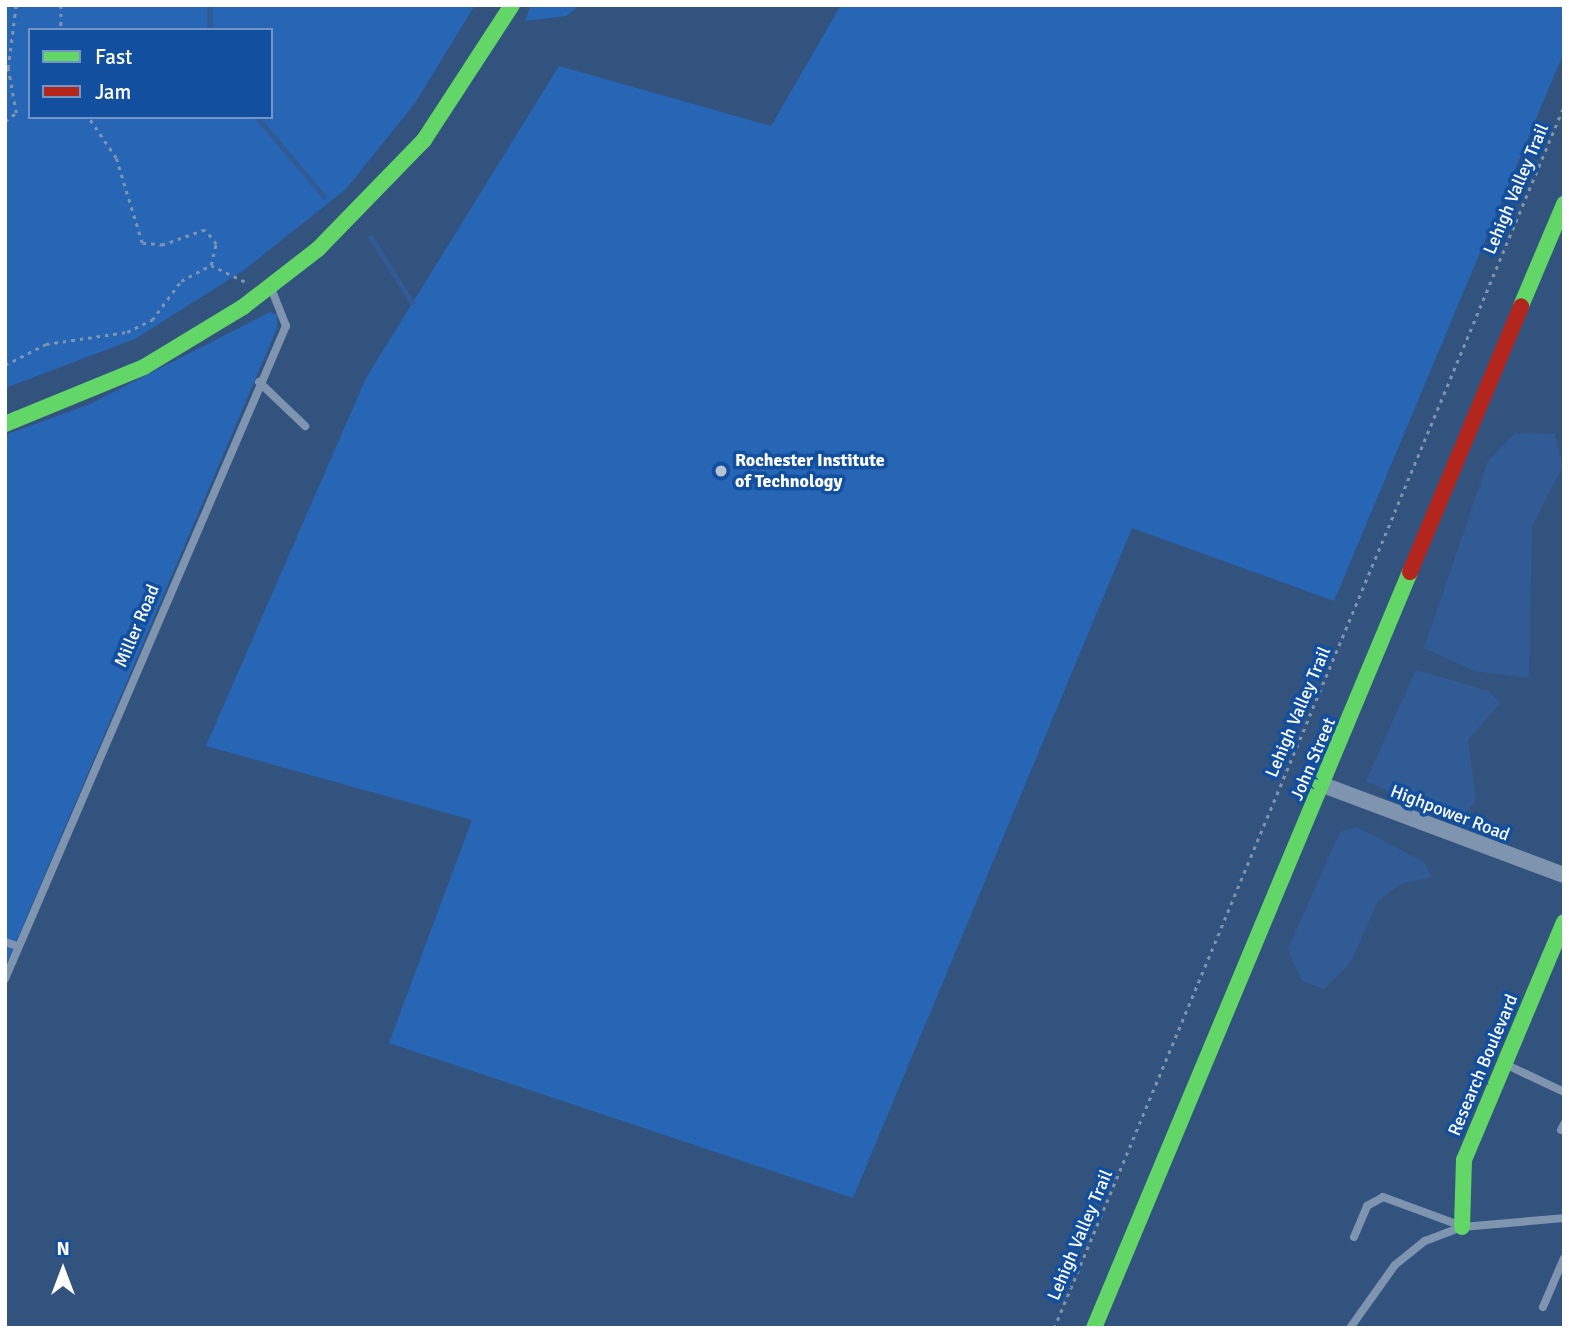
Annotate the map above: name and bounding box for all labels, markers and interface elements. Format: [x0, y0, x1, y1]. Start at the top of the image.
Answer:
legend [28, 28, 273, 119]
text: Fast [95, 44, 132, 70]
text: Jam [95, 79, 131, 105]
street label: Lehigh Valley Trail [1479, 120, 1553, 258]
place label: Rochester Institute of Technology [735, 450, 885, 492]
marker: Rochester Institute of Technology [713, 463, 729, 479]
street label: Miller Road [110, 581, 164, 671]
street label: Lehigh Valley Trail [1261, 643, 1335, 781]
street label: John Street [1286, 714, 1340, 804]
street label: Highpower Road [1387, 780, 1513, 846]
street label: Research Boulevard [1443, 991, 1523, 1139]
street label: Lehigh Valley Trail [1043, 1166, 1117, 1304]
north arrow [28, 1235, 98, 1305]
text: N [56, 1237, 70, 1261]

